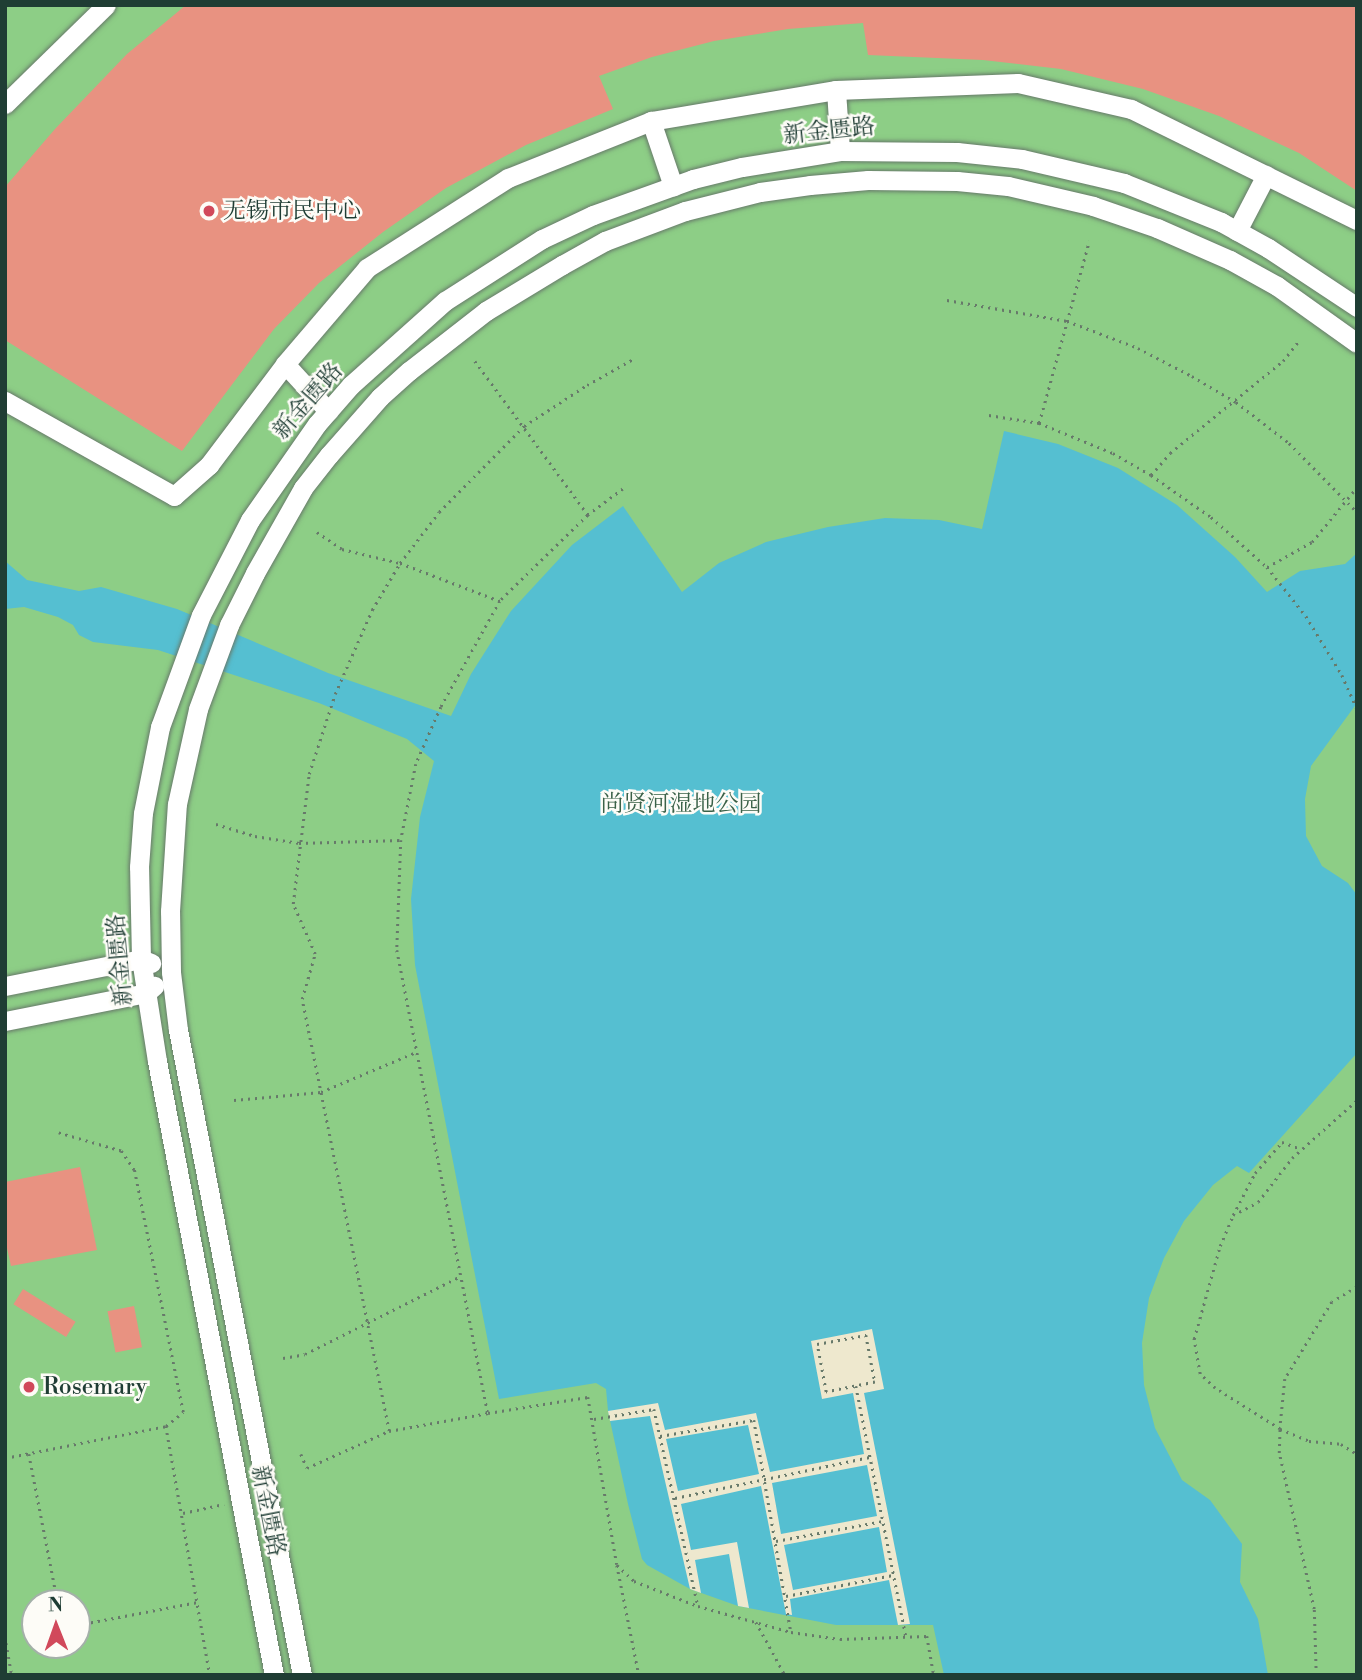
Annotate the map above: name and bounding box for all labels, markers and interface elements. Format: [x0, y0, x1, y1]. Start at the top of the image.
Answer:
street label: 新金匮路 [782, 112, 876, 150]
place label: 无锡市民中心 [223, 197, 361, 225]
marker: 无锡市民中心 [201, 203, 217, 219]
street label: 新金匮路 [267, 357, 349, 445]
park label: 尚贤河湿地公园 [601, 790, 761, 818]
street label: 新金匮路 [102, 913, 138, 1007]
place label: Rosemary [43, 1373, 147, 1401]
marker: Rosemary [21, 1379, 37, 1395]
street label: 新金匮路 [246, 1463, 290, 1559]
north arrow [21, 1589, 91, 1659]
text: N [48, 1593, 63, 1617]

